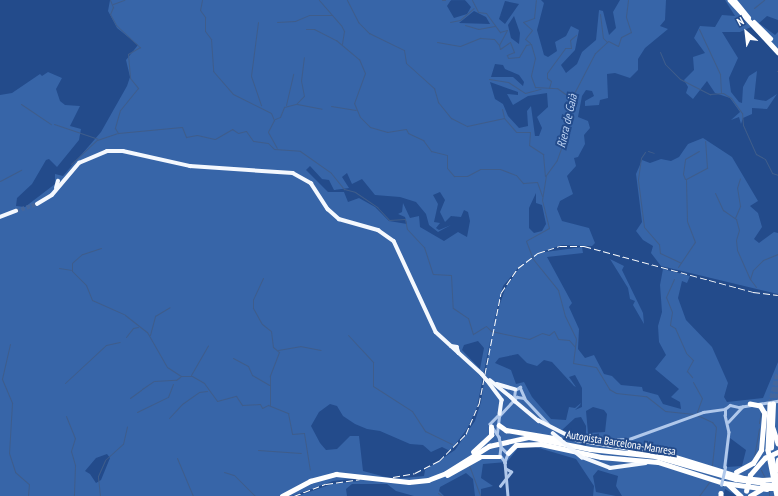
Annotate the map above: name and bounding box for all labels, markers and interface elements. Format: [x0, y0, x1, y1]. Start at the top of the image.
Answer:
north arrow [726, 12, 766, 52]
text: N [734, 14, 746, 29]
water label: Riera de Gaià [554, 93, 580, 149]
street label: Autopista Barcelona-Manresa [565, 428, 677, 458]

